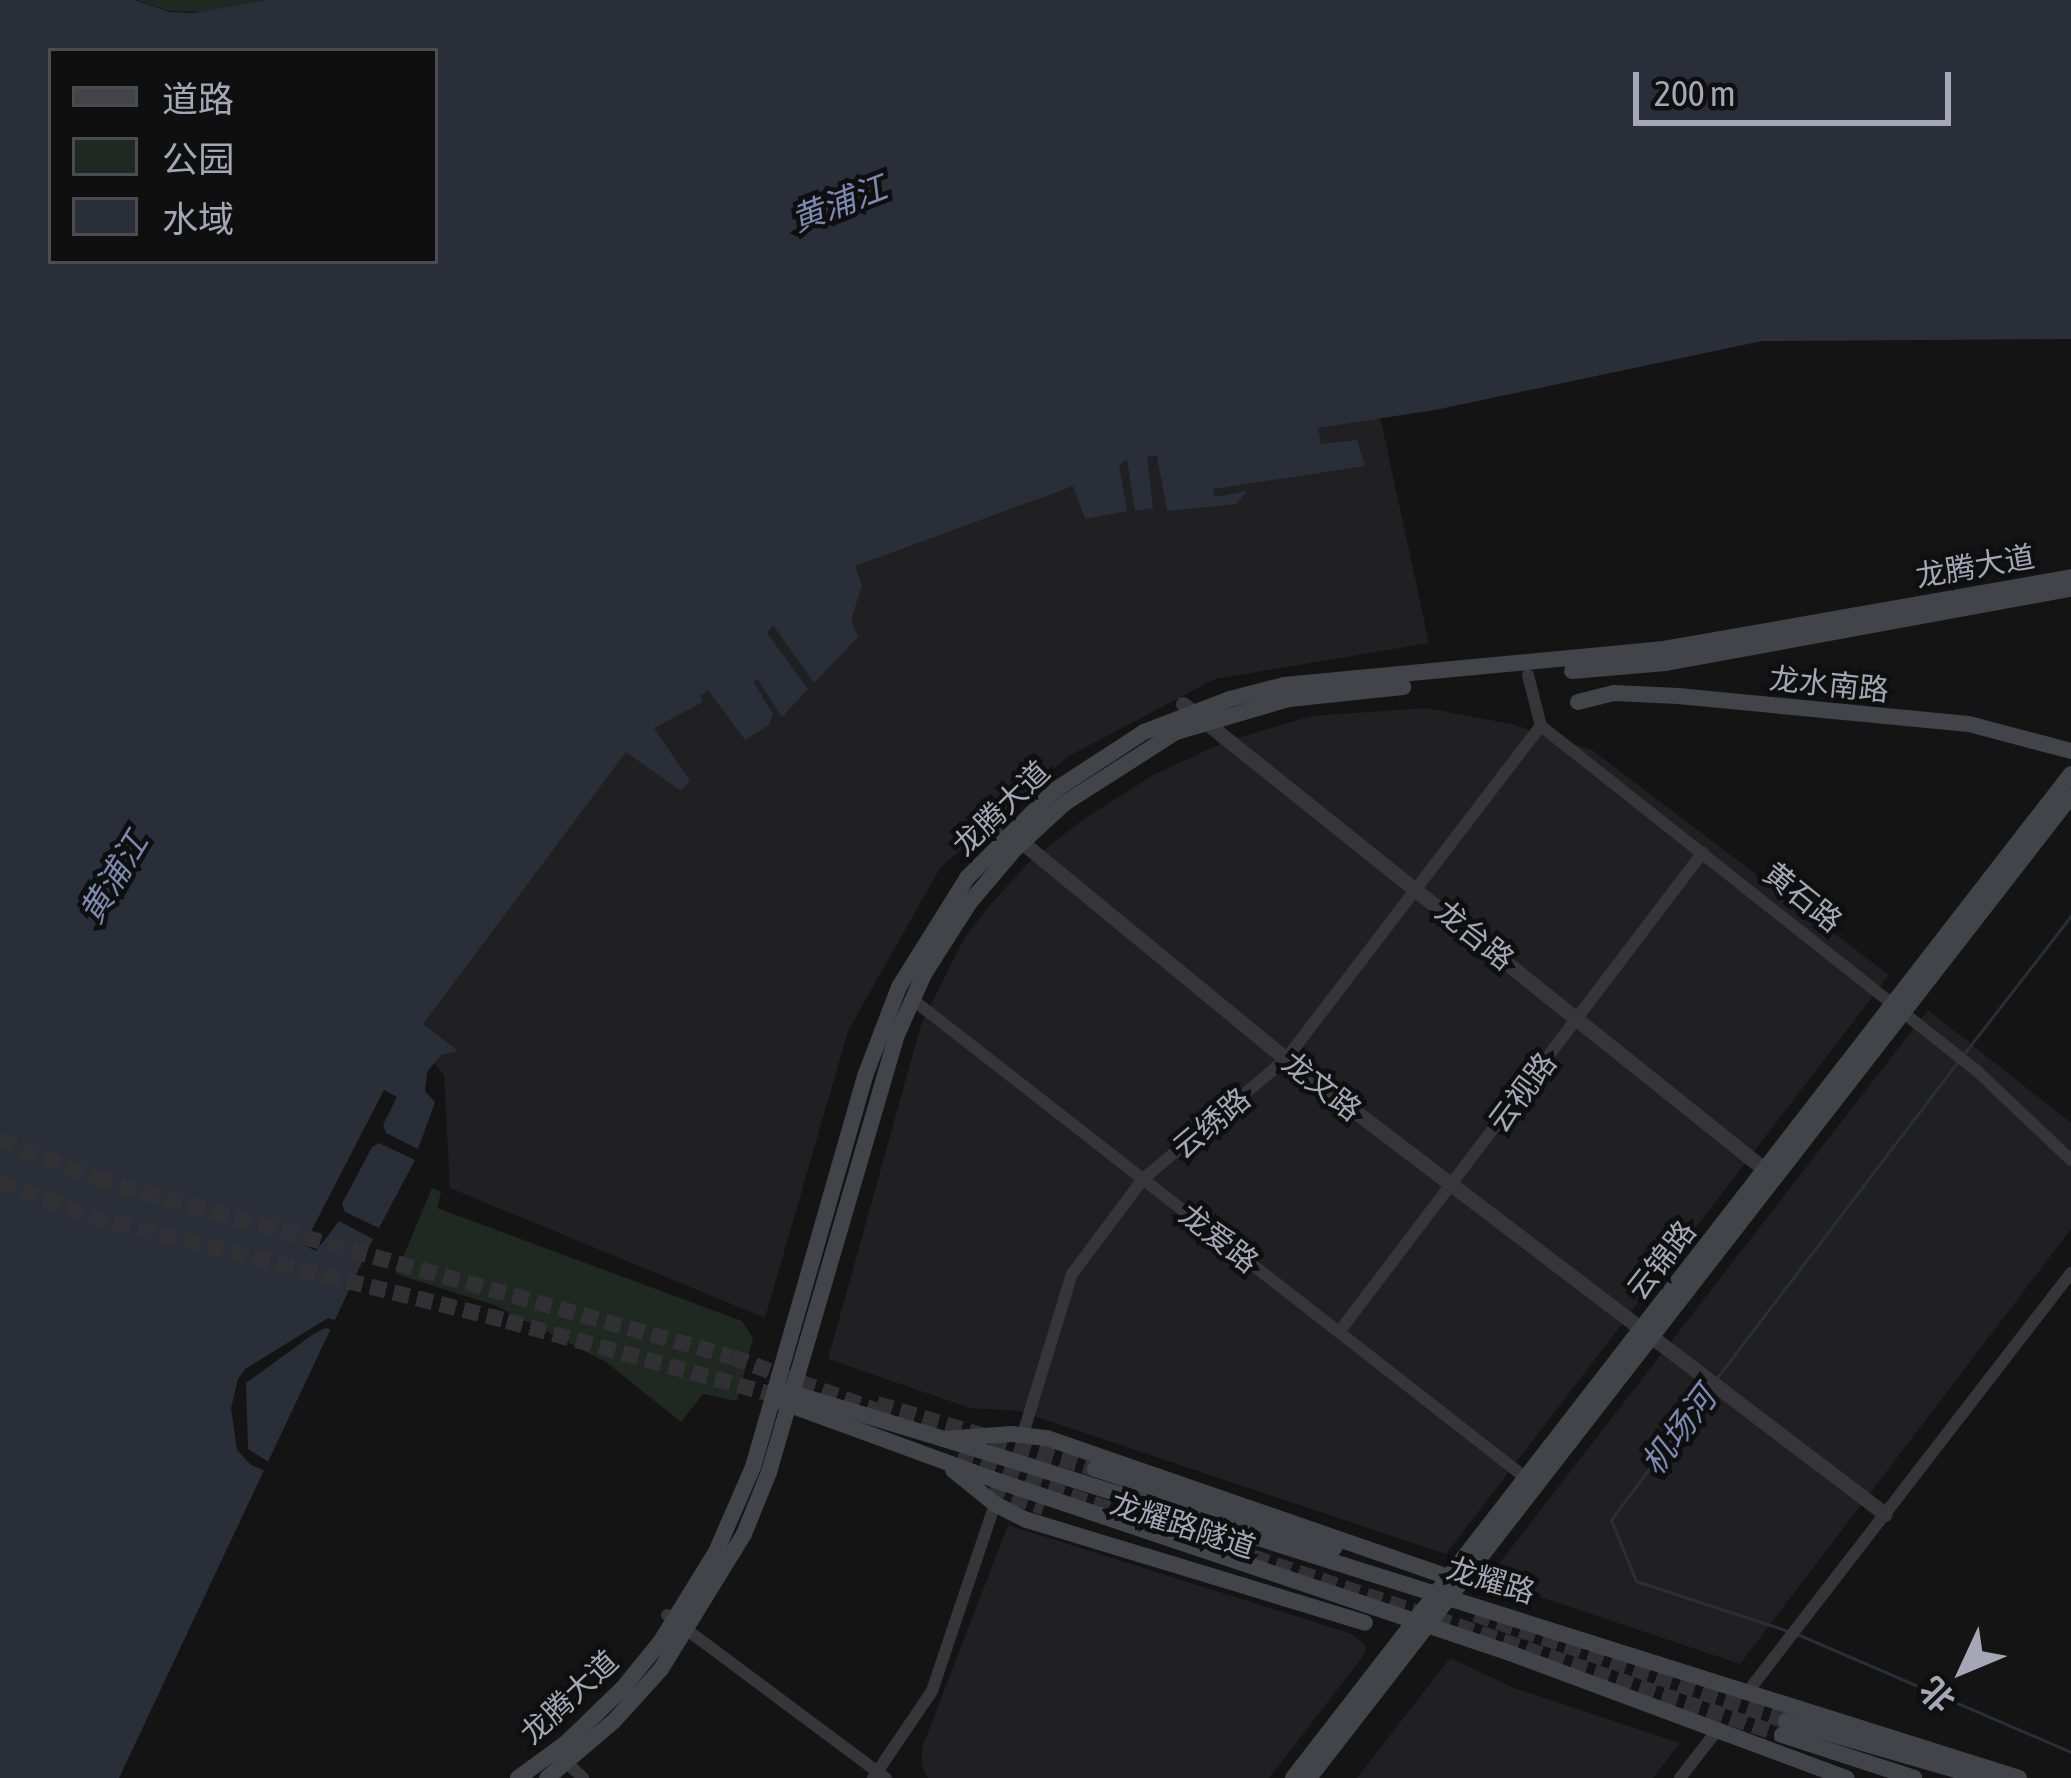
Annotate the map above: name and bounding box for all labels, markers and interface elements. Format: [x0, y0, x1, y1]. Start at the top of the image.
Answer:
legend [48, 48, 438, 264]
scale bar [1639, 48, 1957, 122]
text: 200 m [1654, 72, 1736, 114]
text: 道路 [162, 78, 234, 120]
text: 公园 [162, 138, 234, 180]
water label: 黄浦江 [786, 168, 892, 240]
text: 水域 [162, 198, 234, 240]
street label: 龙腾大道 [1913, 538, 2037, 594]
street label: 龙水南路 [1767, 660, 1891, 708]
street label: 龙腾大道 [945, 753, 1057, 863]
water label: 黄浦江 [72, 825, 156, 931]
street label: 黄石路 [1757, 855, 1849, 939]
street label: 龙台路 [1429, 893, 1521, 977]
street label: 龙文路 [1275, 1044, 1369, 1128]
street label: 云视路 [1481, 1045, 1563, 1139]
street label: 云绣路 [1165, 1080, 1257, 1166]
street label: 龙爱路 [1172, 1196, 1266, 1280]
street label: 云锦路 [1619, 1213, 1703, 1307]
water label: 机场河 [1633, 1380, 1725, 1482]
street label: 龙耀路隧道 [1106, 1485, 1260, 1565]
street label: 龙耀路 [1443, 1550, 1539, 1610]
north arrow [1903, 1610, 2023, 1730]
street label: 龙腾大道 [513, 1643, 625, 1751]
text: 北 [1912, 1670, 1962, 1720]

